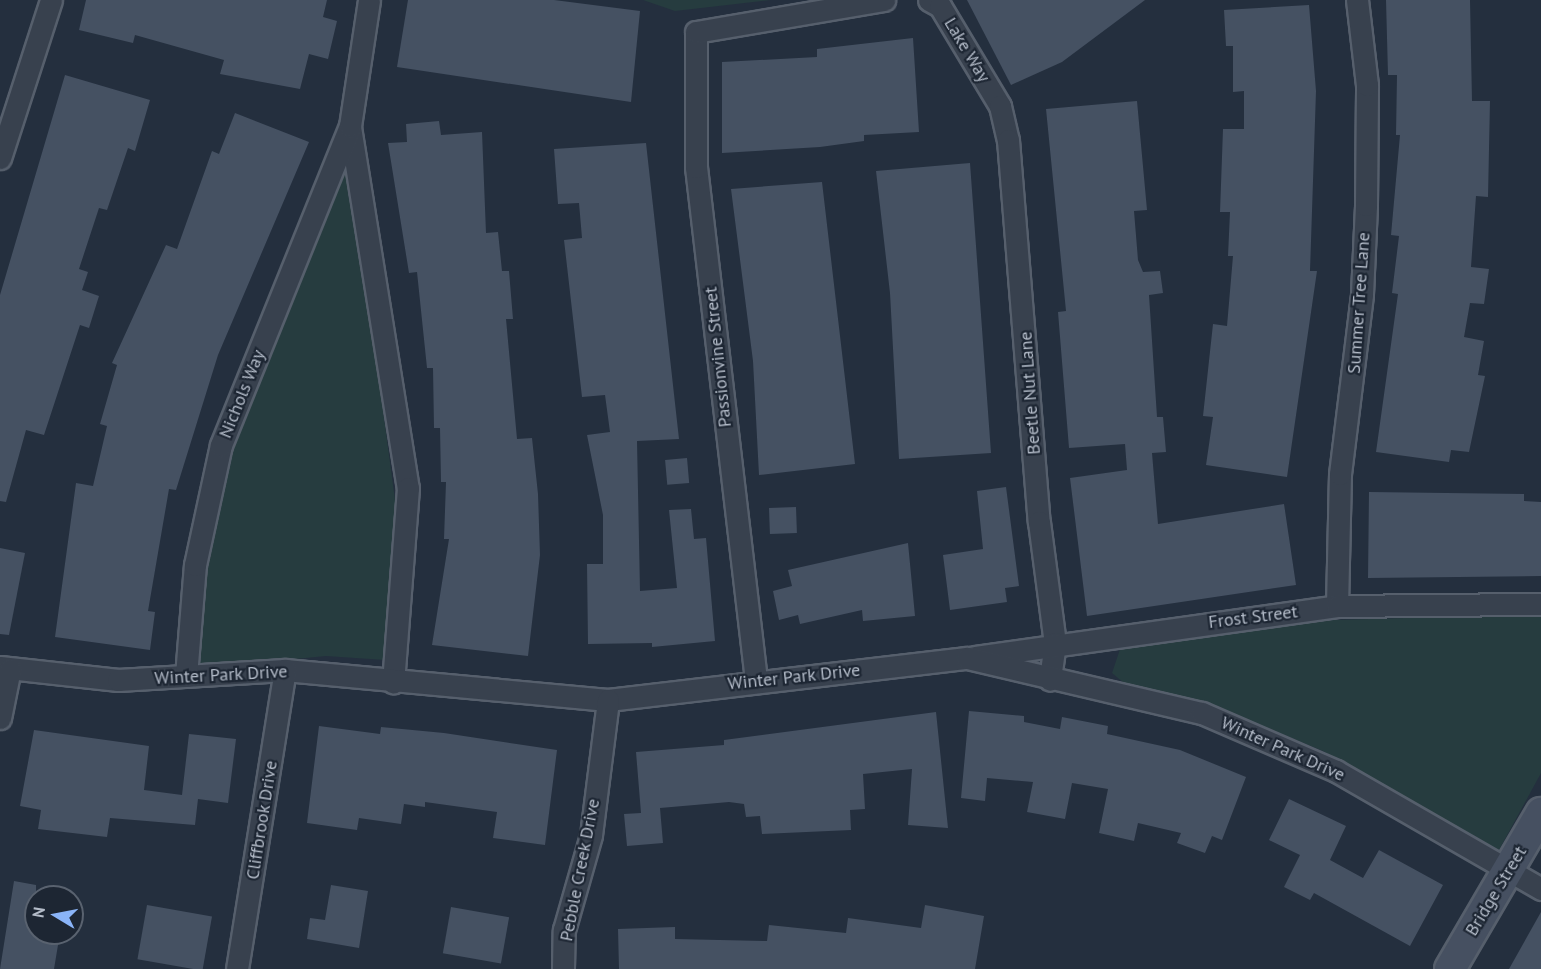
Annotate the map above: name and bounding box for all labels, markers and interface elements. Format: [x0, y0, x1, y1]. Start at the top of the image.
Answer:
street label: Lake Way [939, 14, 995, 86]
street label: Summer Tree Lane [1343, 231, 1375, 375]
street label: Passionvine Street [700, 286, 736, 428]
street label: Beetle Nut Lane [1015, 331, 1045, 455]
street label: Nichols Way [214, 347, 270, 441]
street label: Frost Street [1207, 601, 1299, 633]
street label: Winter Park Drive [726, 659, 862, 695]
street label: Winter Park Drive [154, 661, 288, 689]
street label: Winter Park Drive [1217, 712, 1349, 786]
street label: Cliffbrook Drive [242, 759, 282, 881]
street label: Pebble Creek Drive [556, 797, 604, 943]
street label: Bridge Street [1461, 842, 1531, 940]
north arrow [24, 885, 84, 945]
text: N [27, 905, 49, 919]

